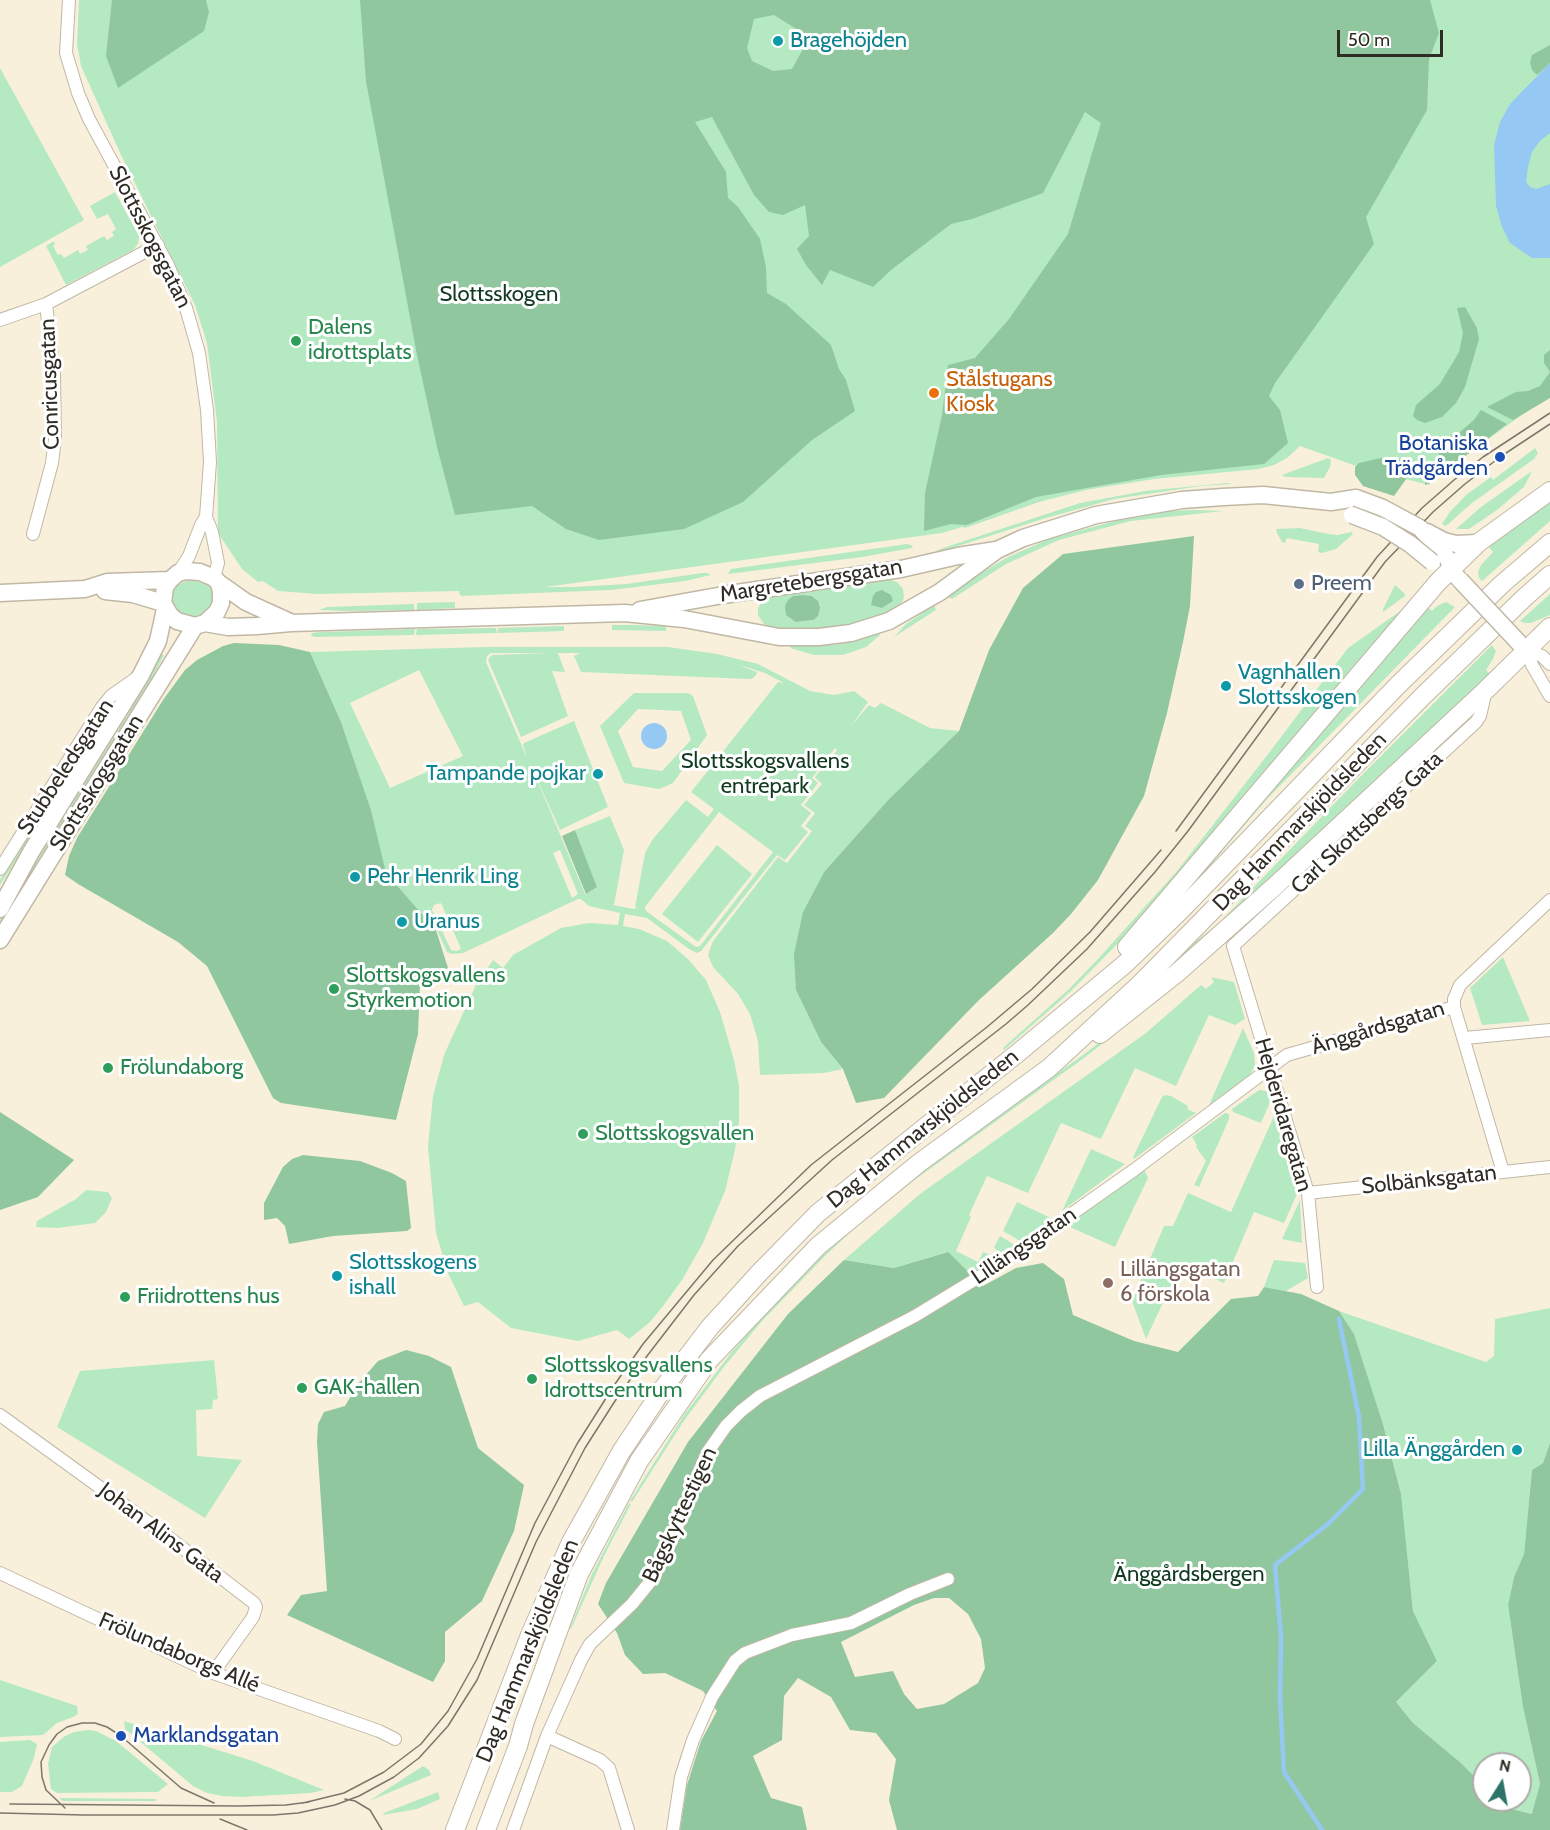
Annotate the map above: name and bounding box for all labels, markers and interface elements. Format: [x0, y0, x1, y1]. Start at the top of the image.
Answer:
scale bar [1340, 18, 1446, 56]
place label: Bragehöjden [790, 28, 907, 54]
text: 50 m [1348, 29, 1390, 51]
marker: Bragehöjden [771, 34, 785, 48]
street label: Slottsskogsgatan [103, 162, 197, 312]
park label: Slottsskogen [440, 282, 558, 308]
place label: Dalens idrottsplats [308, 315, 412, 366]
street label: Conricusgatan [35, 318, 65, 450]
marker: Dalens idrottsplats [289, 334, 303, 348]
place label: Stålstugans Kiosk [946, 367, 1053, 418]
marker: Stålstugans Kiosk [927, 386, 941, 400]
place label: Botaniska Trädgården [1385, 431, 1488, 482]
marker: Botaniska Trädgården [1493, 450, 1507, 464]
street label: Margretebergsgatan [718, 554, 904, 608]
place label: Preem [1311, 571, 1372, 597]
marker: Preem [1292, 577, 1306, 591]
place label: Vagnhallen Slottsskogen [1238, 660, 1357, 712]
marker: Vagnhallen Slottsskogen [1219, 679, 1233, 693]
street label: Stubbeledsgatan [12, 694, 120, 840]
street label: Slottsskogsgatan [45, 710, 149, 856]
street label: Dag Hammarskjöldsleden [1208, 727, 1392, 917]
street label: Carl Skottsbergs Gata [1286, 746, 1448, 900]
park label: Slottsskogsvallens entrépark [681, 749, 849, 800]
place label: Tampande pojkar [426, 761, 586, 787]
marker: Tampande pojkar [591, 767, 605, 781]
place label: Pehr Henrik Ling [367, 864, 519, 890]
marker: Pehr Henrik Ling [348, 870, 362, 884]
place label: Uranus [414, 909, 480, 935]
marker: Uranus [395, 915, 409, 929]
place label: Slottskogsvallens Styrkemotion [346, 963, 505, 1014]
marker: Slottskogsvallens Styrkemotion [327, 982, 341, 996]
street label: Änggårdsgatan [1308, 995, 1448, 1061]
street label: Hejderidaregatan [1248, 1035, 1318, 1195]
street label: Dag Hammarskjöldsleden [822, 1044, 1024, 1214]
place label: Frölundaborg [120, 1055, 243, 1081]
marker: Frölundaborg [101, 1061, 115, 1075]
place label: Slottsskogsvallen [595, 1121, 754, 1147]
marker: Slottsskogsvallen [576, 1127, 590, 1141]
street label: Solbänksgatan [1360, 1160, 1498, 1200]
street label: Lillängsgatan [967, 1201, 1081, 1291]
place label: Slottsskogens ishall [349, 1250, 477, 1302]
place label: Lillängsgatan 6 förskola [1120, 1257, 1241, 1308]
marker: Slottsskogens ishall [330, 1269, 344, 1283]
marker: Lillängsgatan 6 förskola [1101, 1276, 1115, 1290]
place label: Friidrottens hus [137, 1284, 280, 1310]
marker: Friidrottens hus [118, 1290, 132, 1304]
place label: Slottsskogsvallens Idrottscentrum [544, 1353, 713, 1404]
marker: Slottsskogsvallens Idrottscentrum [525, 1372, 539, 1386]
place label: GAK-hallen [314, 1375, 420, 1401]
marker: GAK-hallen [295, 1381, 309, 1395]
place label: Lilla Änggården [1363, 1437, 1505, 1463]
street label: Bågskyttestigen [637, 1443, 723, 1587]
marker: Lilla Änggården [1510, 1443, 1524, 1457]
street label: Johan Alins Gata [93, 1477, 229, 1589]
street label: Dag Hammarskjöldsleden [471, 1535, 585, 1767]
park label: Änggårdsbergen [1113, 1562, 1265, 1588]
street label: Frölundaborgs Allé [95, 1607, 263, 1699]
place label: Marklandsgatan [133, 1723, 279, 1749]
marker: Marklandsgatan [114, 1729, 128, 1743]
north arrow [1472, 1752, 1532, 1812]
text: N [1498, 1755, 1513, 1776]

